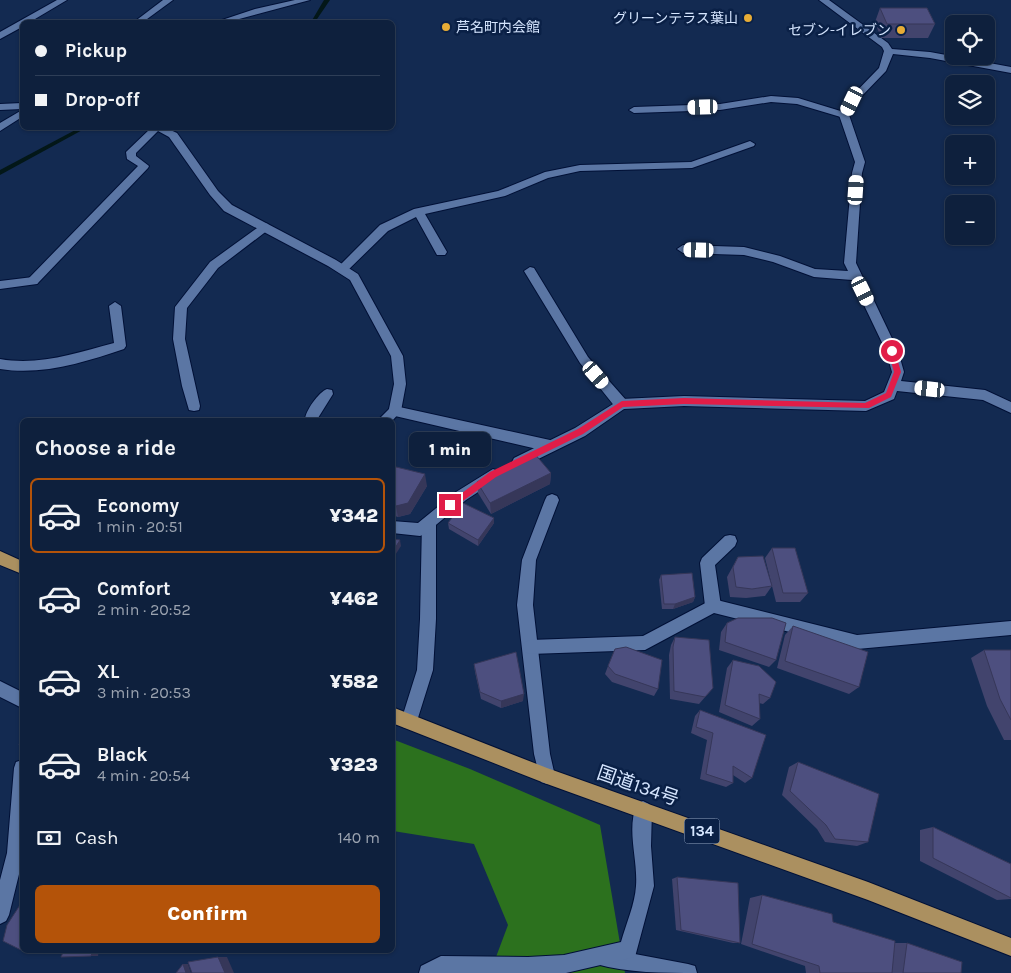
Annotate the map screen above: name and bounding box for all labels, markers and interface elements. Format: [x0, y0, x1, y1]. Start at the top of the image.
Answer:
place label: グリーンテラス葉山 [613, 10, 738, 27]
marker: グリーンテラス葉山 [742, 12, 754, 24]
map controls [945, 15, 995, 245]
button: locate [945, 15, 995, 65]
place label: 芦名町内会館 [456, 19, 540, 36]
marker: 芦名町内会館 [440, 21, 452, 33]
place label: セブン-イレブン [788, 22, 891, 39]
marker: セブン-イレブン [895, 24, 907, 36]
text: Pickup [65, 40, 127, 62]
button: layers [945, 75, 995, 125]
car [838, 84, 865, 118]
text: Drop-off [65, 89, 140, 111]
car [687, 99, 718, 115]
button: + [945, 135, 995, 185]
car [847, 175, 864, 205]
button: − [945, 195, 995, 245]
car [683, 242, 714, 258]
car [849, 274, 876, 308]
route start [881, 340, 903, 362]
car [580, 359, 611, 391]
car [914, 380, 945, 398]
callout: 1 min [409, 432, 491, 468]
text: Choose a ride [35, 435, 176, 461]
text: 1 min [429, 440, 471, 459]
icon: car [37, 493, 82, 538]
route end [439, 494, 461, 516]
text: Economy [97, 495, 179, 517]
text: ¥342 [330, 505, 378, 527]
text: 1 min · 20:51 [97, 517, 183, 536]
icon: car [37, 576, 82, 621]
text: Comfort [97, 578, 171, 600]
text: ¥462 [330, 588, 378, 610]
text: 2 min · 20:52 [97, 600, 191, 619]
icon: car [37, 659, 82, 704]
text: XL [97, 661, 119, 683]
text: ¥582 [330, 671, 378, 693]
text: 3 min · 20:53 [97, 683, 191, 702]
icon: car [37, 742, 82, 787]
text: Black [97, 744, 148, 766]
text: ¥323 [329, 754, 378, 776]
street label: 国道134号 [594, 762, 682, 810]
text: 4 min · 20:54 [97, 766, 190, 785]
road number: 134 [684, 818, 720, 844]
icon: cash [35, 824, 63, 852]
text: Cash [75, 827, 119, 849]
text: 140 m [338, 828, 380, 847]
button: Confirm [35, 885, 380, 943]

